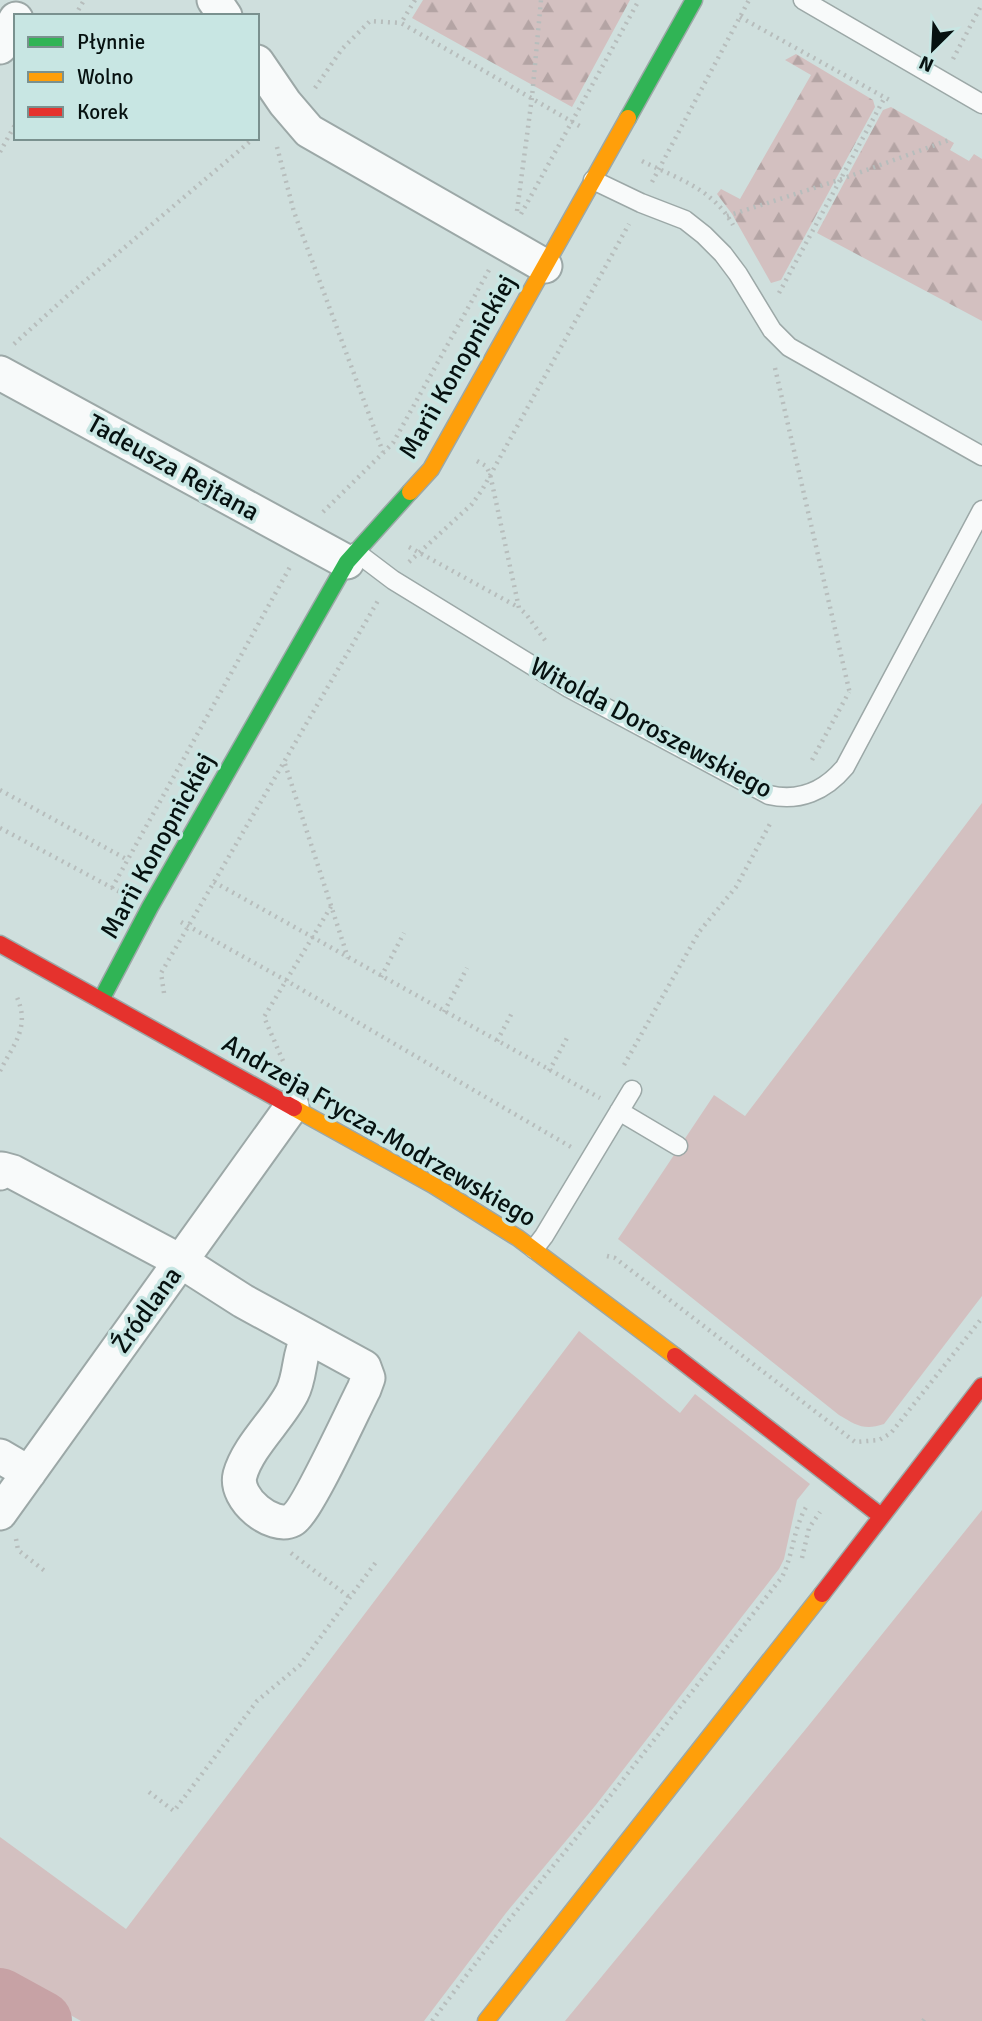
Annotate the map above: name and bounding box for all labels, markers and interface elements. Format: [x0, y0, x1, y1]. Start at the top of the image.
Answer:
legend [14, 14, 259, 140]
north arrow [898, 14, 968, 84]
text: Płynnie [77, 29, 145, 55]
text: N [916, 50, 937, 77]
text: Wolno [77, 64, 133, 90]
text: Korek [77, 99, 129, 125]
street label: Marii Konopnickiej [392, 269, 524, 465]
street label: Tadeusza Rejtana [81, 407, 265, 529]
street label: Witolda Doroszewskiego [524, 650, 778, 806]
street label: Marii Konopnickiej [94, 747, 222, 945]
street label: Andrzeja Frycza-Modrzewskiego [216, 1028, 542, 1234]
street label: Źródlana [105, 1261, 189, 1359]

